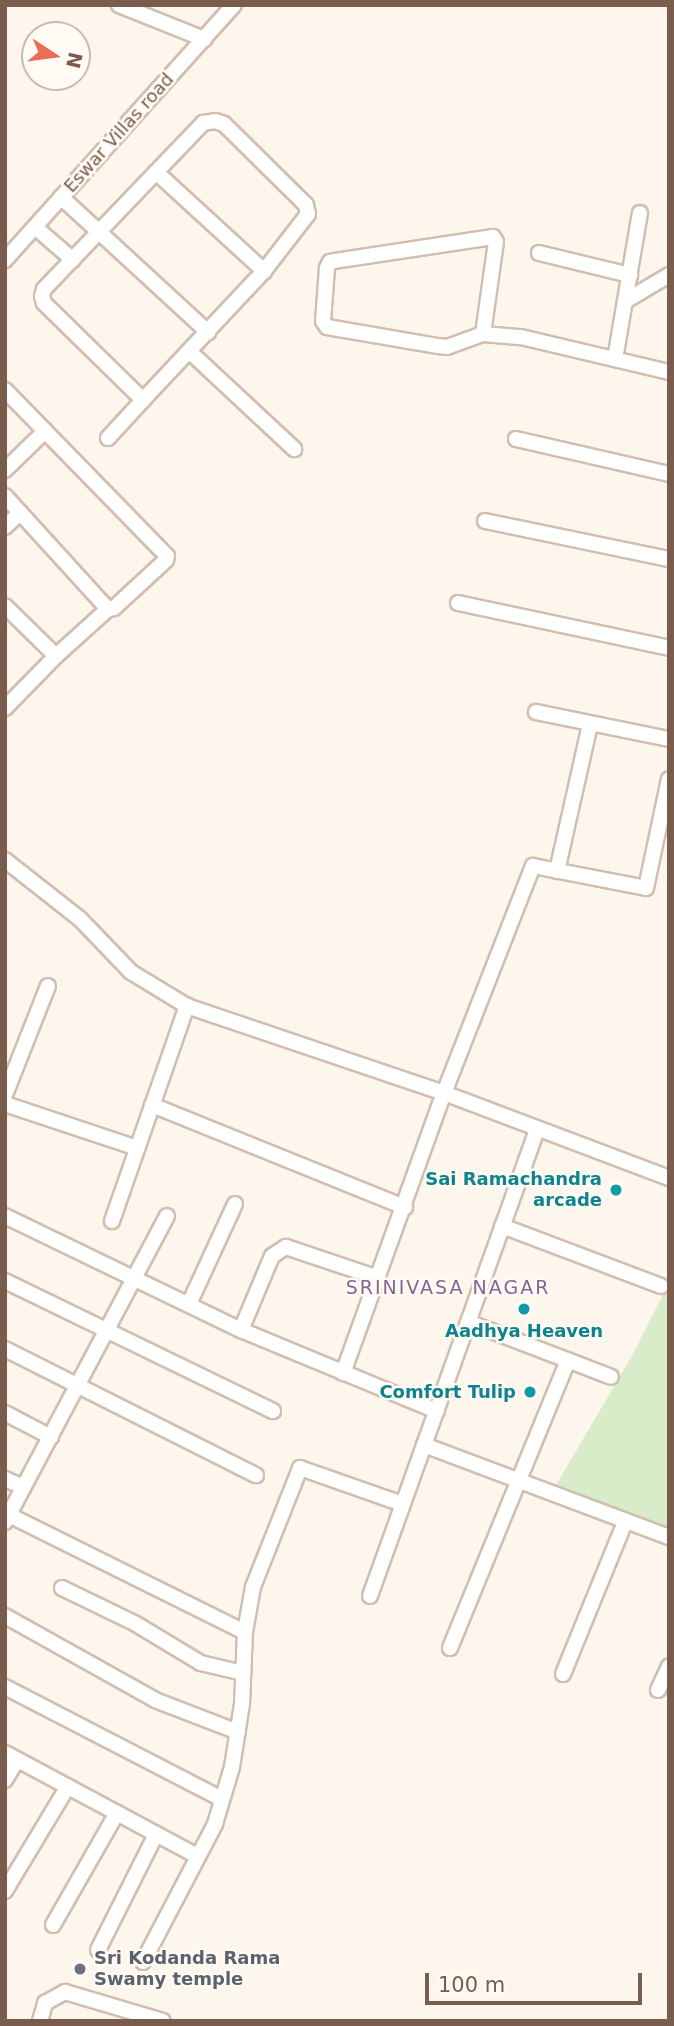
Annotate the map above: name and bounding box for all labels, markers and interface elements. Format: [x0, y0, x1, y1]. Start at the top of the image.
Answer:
north arrow [21, 21, 91, 91]
text: N [62, 50, 87, 70]
street label: Eswar Villas road [60, 69, 178, 197]
place label: Sai Ramachandra arcade [425, 1169, 602, 1212]
marker: Sai Ramachandra arcade [608, 1182, 624, 1198]
district label: SRINIVASA NAGAR [348, 1277, 548, 1299]
marker: Aadhya Heaven [516, 1301, 532, 1317]
place label: Aadhya Heaven [445, 1320, 603, 1342]
place label: Comfort Tulip [379, 1381, 516, 1403]
marker: Comfort Tulip [522, 1384, 538, 1400]
place label: Sri Kodanda Rama Swamy temple [94, 1948, 280, 1990]
scale bar [429, 1960, 646, 2004]
marker: Sri Kodanda Rama Swamy temple [72, 1961, 88, 1977]
text: 100 m [438, 1973, 505, 1997]

